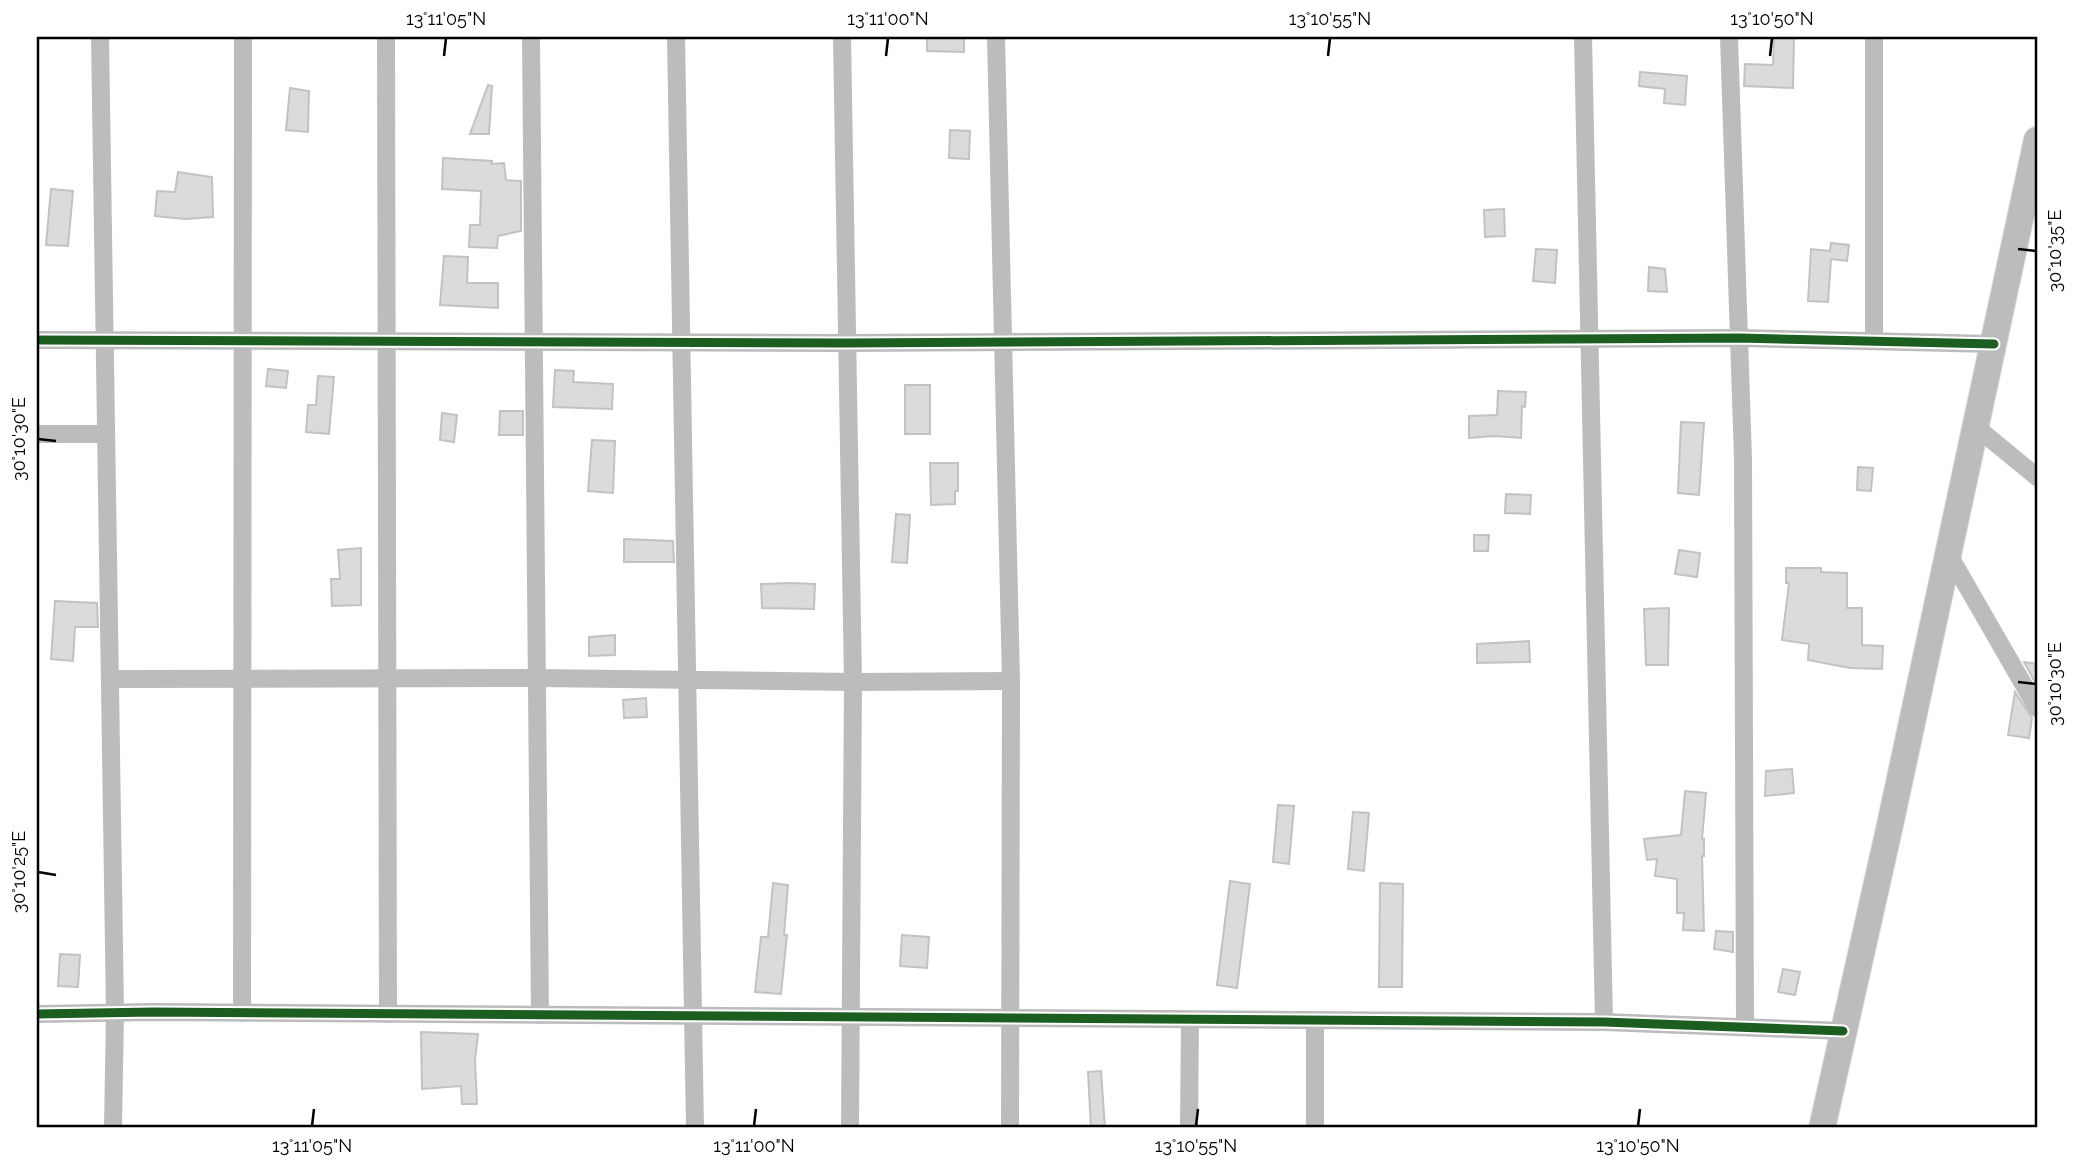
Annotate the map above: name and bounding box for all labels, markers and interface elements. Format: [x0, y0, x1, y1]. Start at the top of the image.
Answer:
text: 13°11'05"N [406, 8, 486, 29]
text: 13°11'00"N [847, 8, 929, 29]
text: 13°10'55"N [1289, 8, 1371, 29]
text: 13°10'50"N [1730, 8, 1814, 29]
text: 30°10'35"E [2044, 210, 2065, 292]
text: 30°10'30"E [8, 397, 29, 481]
text: 30°10'30"E [2044, 642, 2065, 726]
text: 30°10'25"E [8, 831, 29, 913]
text: 13°11'05"N [272, 1135, 352, 1156]
text: 13°11'00"N [713, 1135, 795, 1156]
text: 13°10'55"N [1155, 1135, 1237, 1156]
text: 13°10'50"N [1596, 1135, 1680, 1156]

